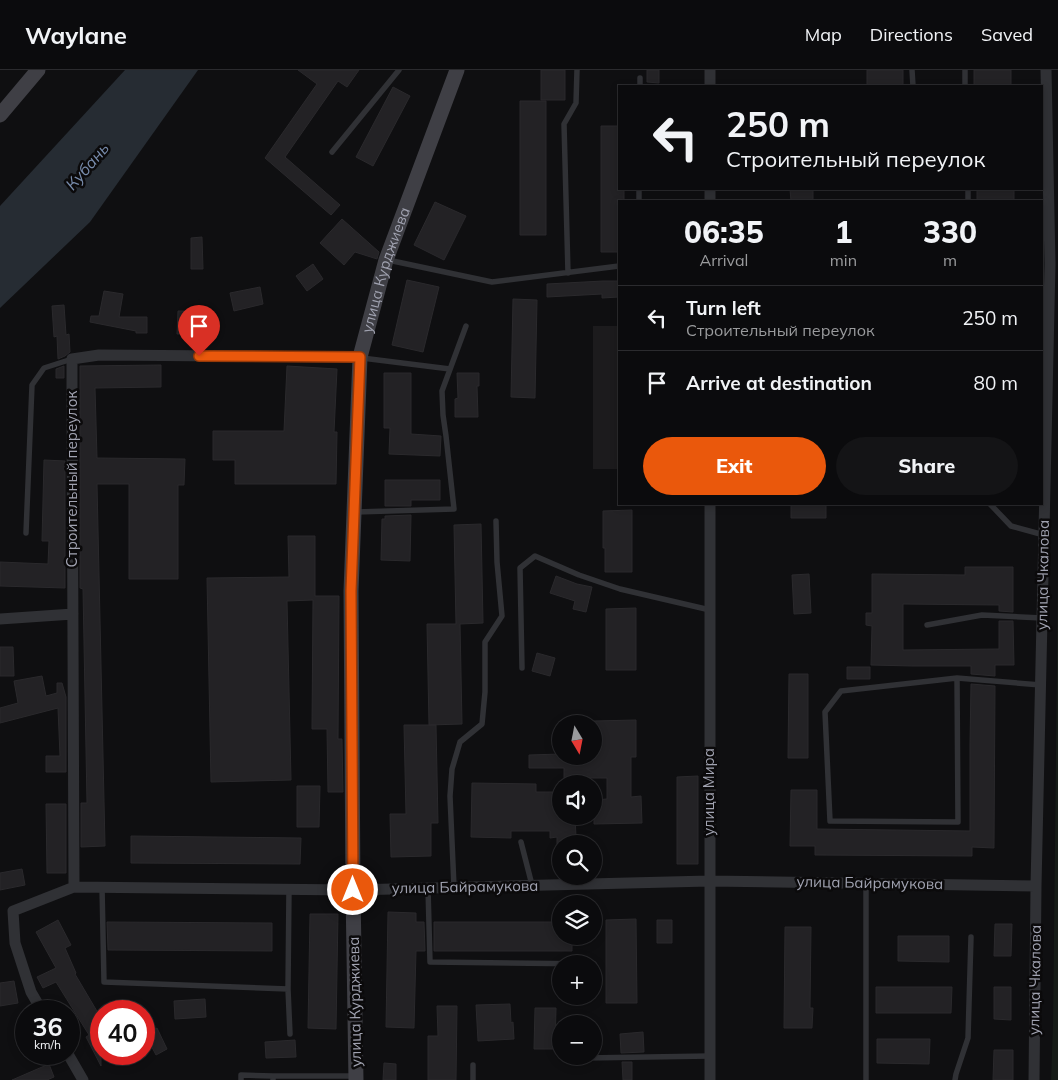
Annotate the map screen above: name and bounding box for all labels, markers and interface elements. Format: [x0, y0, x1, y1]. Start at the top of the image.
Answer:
text: Waylane [25, 20, 127, 50]
text: Map [805, 23, 842, 46]
text: Directions [870, 23, 953, 46]
text: Saved [981, 23, 1033, 46]
text: 250 m [726, 102, 830, 146]
icon: left [643, 105, 708, 170]
water label: Кубань [61, 138, 113, 194]
text: Строительный переулок [726, 145, 985, 173]
street label: улица Курджиева [357, 204, 414, 335]
text: 06:35 [684, 213, 764, 251]
text: 1 [834, 213, 852, 251]
text: 330 [923, 213, 977, 251]
text: Arrival [699, 250, 748, 270]
text: min [830, 250, 857, 270]
text: m [943, 250, 957, 270]
text: Turn left [686, 296, 761, 320]
icon: left [643, 304, 671, 332]
pin [178, 305, 220, 356]
text: 250 m [962, 306, 1018, 330]
icon: arrive [185, 312, 213, 340]
text: Строительный переулок [686, 320, 875, 340]
icon: arrive [643, 369, 671, 397]
text: Arrive at destination [686, 371, 872, 395]
text: 80 m [974, 371, 1018, 395]
street label: Строительный переулок [62, 390, 81, 567]
button: Exit [643, 437, 826, 495]
button: Share [836, 437, 1018, 495]
street label: улица Чкалова [1032, 520, 1053, 630]
north arrow [552, 715, 602, 765]
map controls [552, 715, 602, 1065]
street label: улица Мира [699, 748, 718, 836]
button: sound [552, 775, 602, 825]
button: search [552, 835, 602, 885]
position arrow [326, 863, 378, 915]
street label: улица Байрамукова [797, 872, 943, 893]
street label: улица Байрамукова [392, 876, 538, 897]
button: layers [552, 895, 602, 945]
street label: улица Чкалова [1024, 925, 1045, 1035]
street label: улица Курджиева [344, 937, 365, 1067]
button: + [552, 955, 602, 1005]
speed limit sign: 40 [90, 1000, 155, 1065]
text: 36 [32, 1011, 63, 1042]
button: − [552, 1015, 602, 1065]
text: km/h [34, 1037, 61, 1052]

